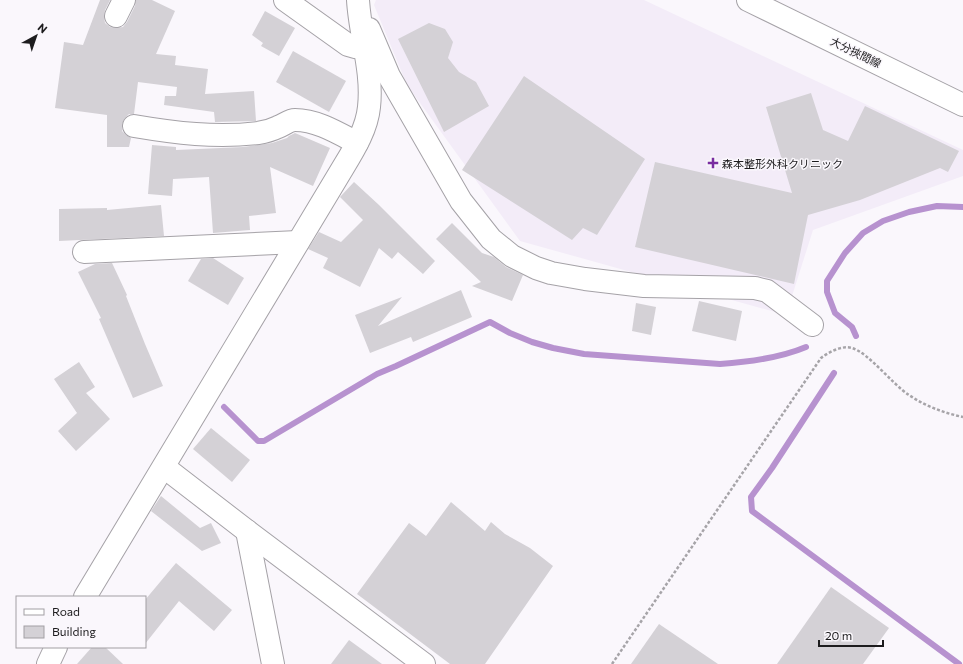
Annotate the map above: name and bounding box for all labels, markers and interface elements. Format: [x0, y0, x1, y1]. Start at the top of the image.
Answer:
north arrow [16, 16, 56, 56]
text: N [35, 20, 50, 36]
street label: 大分挾間線 [828, 34, 884, 70]
marker: 森本整形外科クリニック [707, 157, 719, 169]
place label: 森本整形外科クリニック [722, 157, 843, 170]
legend [16, 596, 146, 648]
text: Road [52, 604, 80, 618]
scale bar [819, 622, 883, 648]
text: Building [52, 624, 96, 638]
text: 20 m [825, 628, 852, 642]

